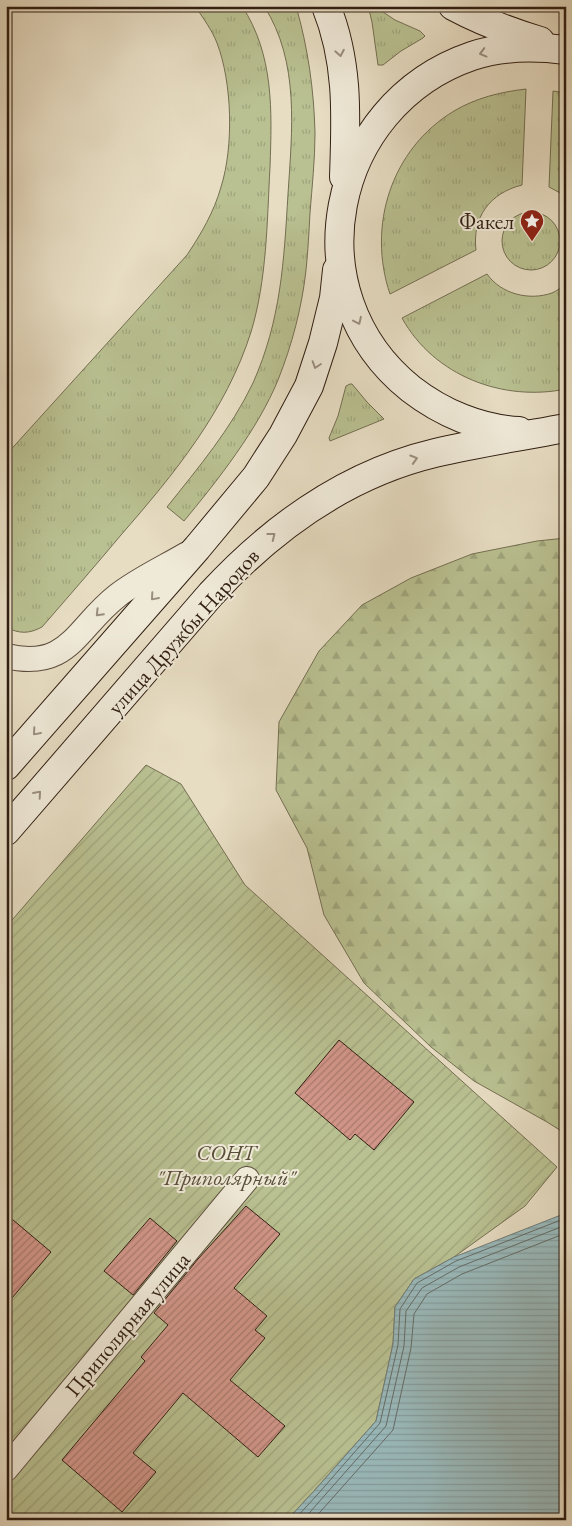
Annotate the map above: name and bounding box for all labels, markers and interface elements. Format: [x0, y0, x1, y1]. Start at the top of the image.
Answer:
one-way arrow [478, 47, 487, 58]
one-way arrow [335, 48, 345, 57]
place label: Факел [459, 207, 514, 236]
place icon: Факел [519, 208, 545, 242]
one-way arrow [352, 316, 362, 325]
one-way arrow [312, 360, 322, 369]
one-way arrow [410, 455, 418, 465]
one-way arrow [267, 533, 276, 542]
street label: улица Дружбы Народов [101, 542, 266, 721]
one-way arrow [151, 591, 160, 600]
one-way arrow [96, 607, 105, 616]
one-way arrow [32, 726, 41, 735]
one-way arrow [32, 791, 41, 800]
park label: СОНТ "Приполярный" [156, 1138, 298, 1192]
street label: Приполярная улица [58, 1246, 197, 1403]

